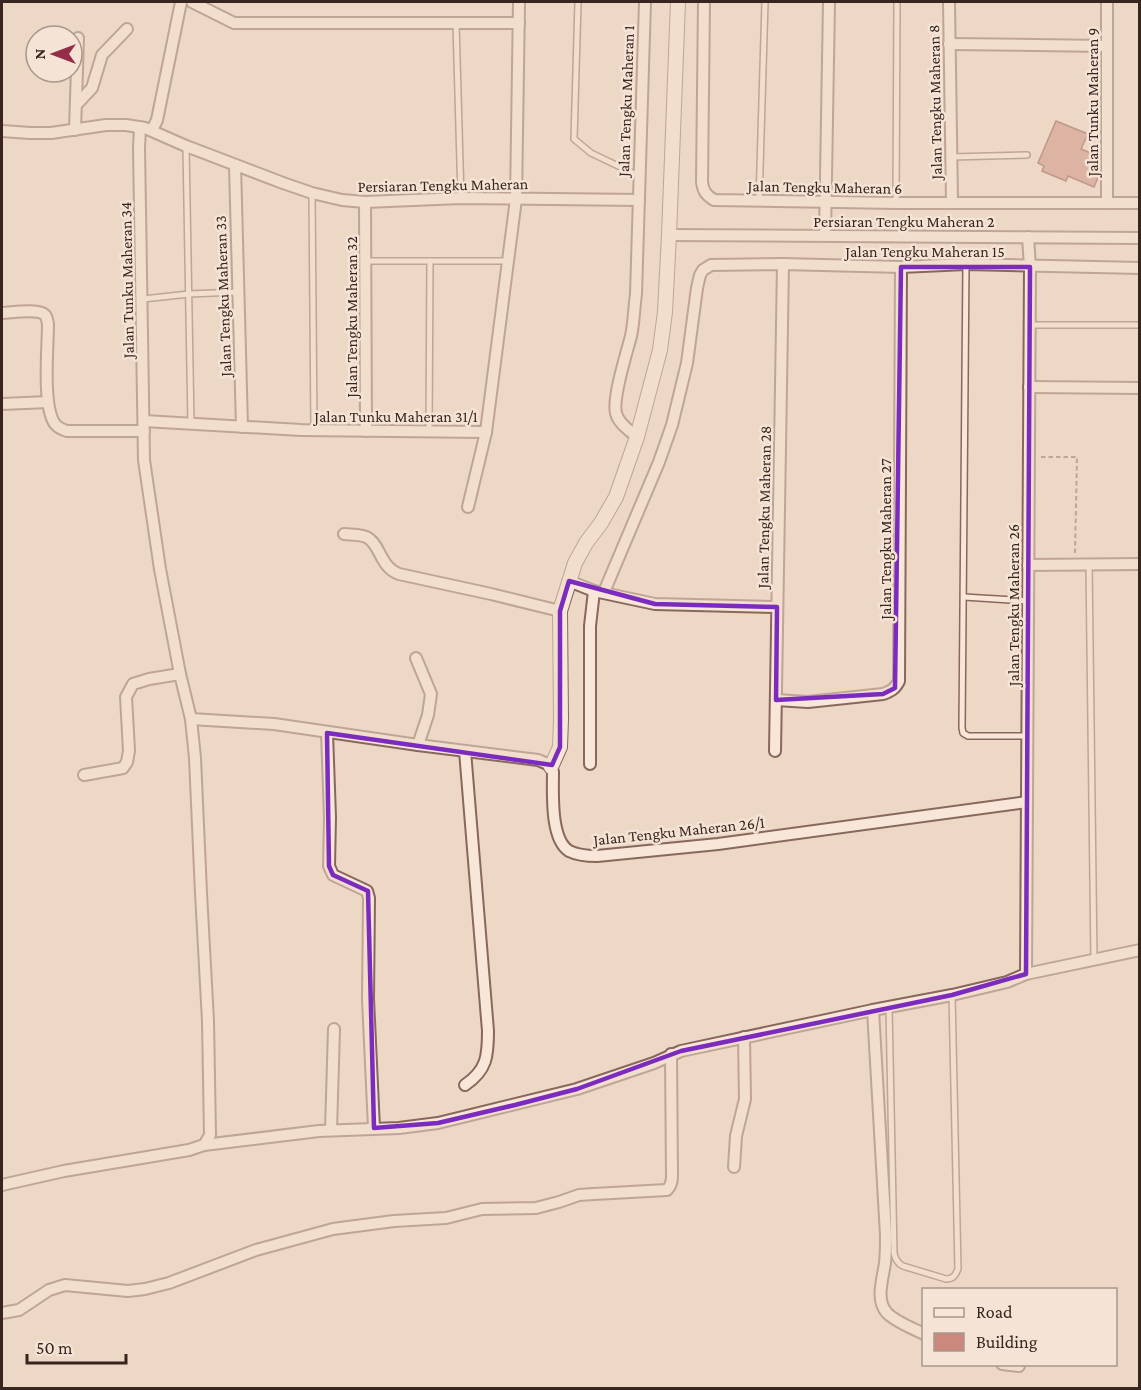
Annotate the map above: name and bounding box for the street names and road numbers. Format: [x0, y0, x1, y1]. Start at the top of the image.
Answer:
street label: Jalan Tengku Maheran 8 [925, 24, 946, 182]
street label: Jalan Tengku Maheran 1 [615, 25, 638, 179]
street label: Jalan Tunku Maheran 9 [1084, 28, 1102, 178]
street label: Persiaran Tengku Maheran [357, 175, 529, 196]
street label: Jalan Tengku Maheran 6 [746, 177, 902, 198]
street label: Jalan Tunku Maheran 34 [117, 202, 138, 360]
street label: Persiaran Tengku Maheran 2 [813, 213, 995, 231]
street label: Jalan Tengku Maheran 33 [212, 215, 235, 379]
street label: Jalan Tengku Maheran 32 [343, 236, 361, 400]
street label: Jalan Tengku Maheran 15 [843, 243, 1005, 261]
street label: Jalan Tunku Maheran 31/1 [312, 408, 478, 426]
street label: Jalan Tengku Maheran 28 [754, 425, 775, 591]
street label: Jalan Tengku Maheran 27 [877, 458, 895, 622]
street label: Jalan Tengku Maheran 26 [1005, 524, 1023, 688]
street label: Jalan Tengku Maheran 26/1 [590, 814, 766, 850]

